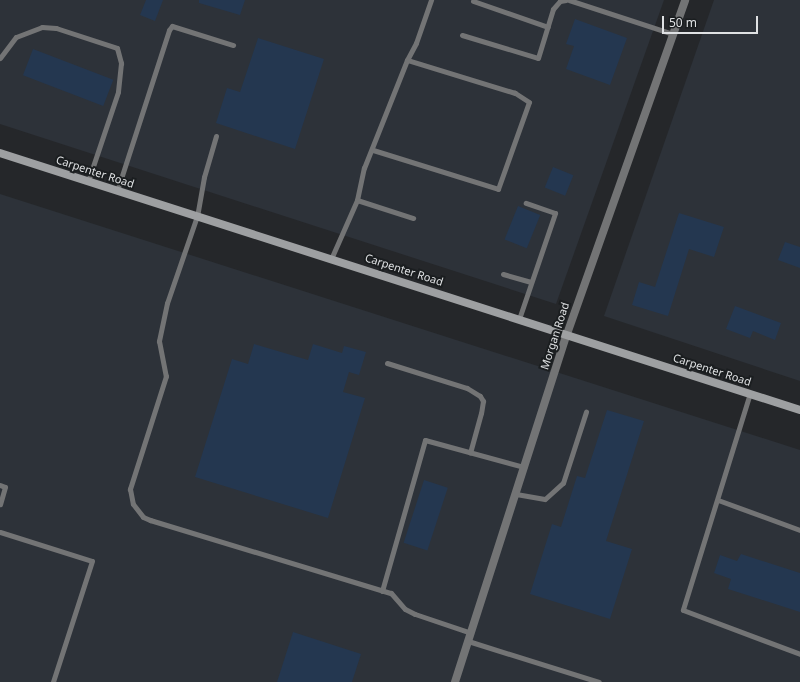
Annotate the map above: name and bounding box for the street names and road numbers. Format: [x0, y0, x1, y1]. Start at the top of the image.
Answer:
street label: Carpenter Road [54, 153, 136, 191]
street label: Carpenter Road [363, 251, 445, 289]
street label: Morgan Road [538, 301, 572, 371]
street label: Carpenter Road [671, 351, 753, 389]

